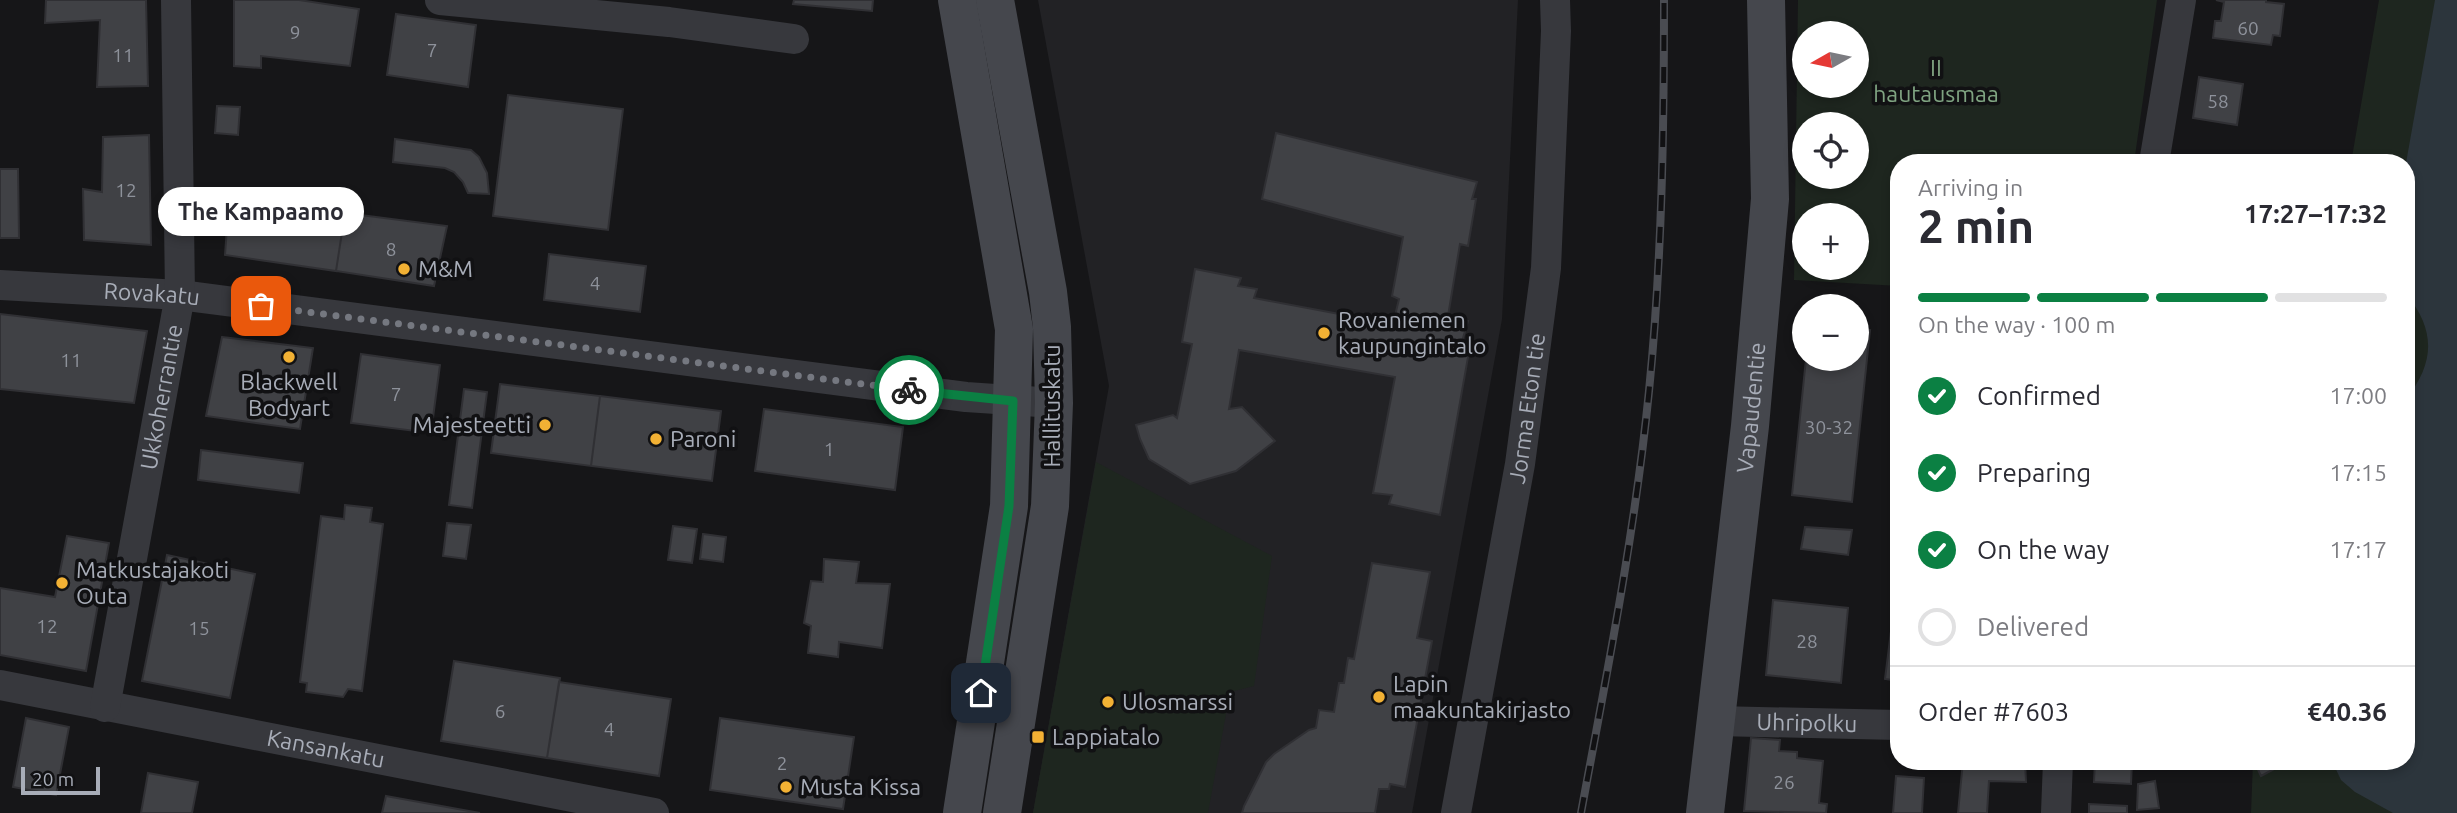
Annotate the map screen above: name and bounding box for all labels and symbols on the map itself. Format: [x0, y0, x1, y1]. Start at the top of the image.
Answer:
house number: 60 [2237, 17, 2259, 39]
house number: 9 [290, 21, 300, 43]
north arrow [1792, 21, 1869, 98]
house number: 7 [427, 39, 437, 61]
house number: 11 [112, 44, 134, 66]
park label: II hautausmaa [1873, 55, 1999, 106]
house number: 58 [2207, 90, 2229, 112]
house number: 12 [115, 179, 137, 201]
callout: The Kampaamo [158, 187, 364, 236]
house number: 8 [386, 238, 396, 260]
place label: M&M [418, 256, 473, 281]
marker: M&M [396, 261, 412, 277]
house number: 4 [590, 272, 600, 294]
pin [231, 276, 291, 336]
street label: Rovakatu [103, 278, 201, 309]
place label: Rovaniemen kaupungintalo [1338, 307, 1487, 358]
street label: Ukkoherrantie [135, 322, 186, 472]
marker: Rovaniemen kaupungintalo [1316, 325, 1332, 341]
street label: Jorma Eton tie [1504, 331, 1549, 485]
street label: Vapaudentie [1732, 341, 1769, 474]
street label: Hallituskatu [1039, 344, 1064, 468]
house number: 11 [60, 349, 82, 371]
marker: Blackwell Bodyart [281, 349, 297, 365]
courier [874, 355, 944, 425]
place label: Blackwell Bodyart [240, 369, 338, 420]
house number: 7 [391, 383, 401, 405]
place label: Majesteetti [413, 412, 531, 437]
house number: 30-32 [1805, 416, 1853, 438]
marker: Majesteetti [537, 417, 553, 433]
place label: Paroni [670, 426, 736, 451]
marker: Paroni [648, 431, 664, 447]
house number: 1 [824, 438, 834, 460]
place label: Matkustajakoti Outa [76, 557, 229, 608]
marker: Matkustajakoti Outa [54, 575, 70, 591]
house number: 12 [36, 615, 58, 637]
house number: 15 [188, 617, 210, 639]
house number: 28 [1796, 630, 1818, 652]
pin [951, 663, 1011, 723]
place label: Lapin maakuntakirjasto [1393, 671, 1571, 722]
place label: Ulosmarssi [1122, 689, 1233, 714]
marker: Lapin maakuntakirjasto [1371, 689, 1387, 705]
marker: Ulosmarssi [1100, 694, 1116, 710]
house number: 6 [495, 700, 505, 722]
street label: Uhripolku [1756, 709, 1858, 736]
house number: 4 [604, 718, 614, 740]
place label: Lappiatalo [1052, 724, 1160, 749]
street label: Kansankatu [265, 725, 387, 772]
marker: Lappiatalo [1030, 729, 1046, 745]
house number: 2 [777, 752, 787, 774]
scale bar [21, 764, 100, 796]
house number: 26 [1773, 771, 1795, 793]
place label: Musta Kissa [800, 774, 921, 799]
marker: Musta Kissa [778, 779, 794, 795]

